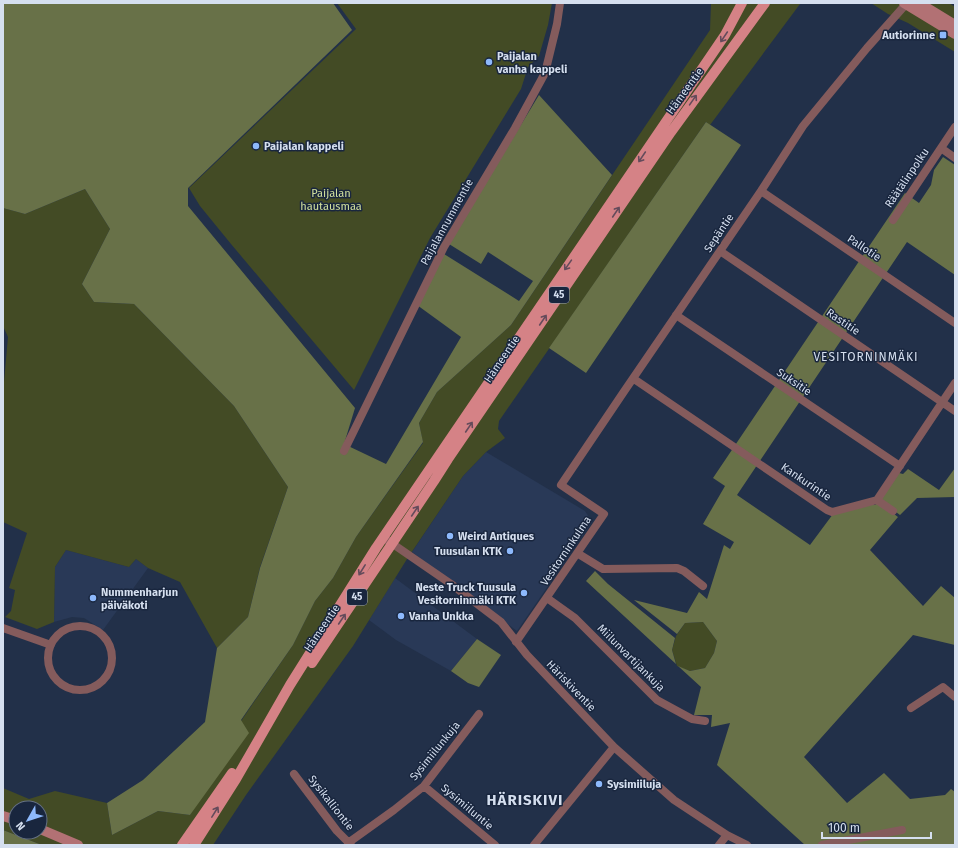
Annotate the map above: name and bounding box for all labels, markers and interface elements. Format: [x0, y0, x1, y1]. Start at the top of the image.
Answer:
place label: Autiorinne [881, 29, 935, 42]
marker: Autiorinne [938, 30, 948, 40]
one-way arrow [720, 31, 728, 42]
place label: Paijalan vanha kappeli [496, 50, 567, 76]
marker: Paijalan vanha kappeli [484, 57, 494, 67]
street label: Hämeentie [664, 65, 706, 117]
one-way arrow [689, 94, 697, 105]
place label: Paijalan kappeli [264, 140, 344, 153]
marker: Paijalan kappeli [251, 141, 261, 151]
street label: Räätälinpolku [882, 146, 932, 210]
one-way arrow [637, 151, 645, 163]
street label: Paijalannummentie [418, 177, 476, 267]
park label: Paijalan hautausmaa [300, 187, 362, 213]
one-way arrow [612, 207, 620, 218]
street label: Sepäntie [701, 211, 737, 255]
street label: Pallotie [845, 232, 883, 264]
one-way arrow [564, 259, 572, 270]
road number: 45 [549, 287, 569, 303]
street label: Rastitie [824, 306, 862, 338]
one-way arrow [538, 314, 547, 325]
street label: Hämeentie [481, 333, 523, 385]
district label: VESITORNINMÄKI [813, 349, 919, 364]
street label: Suksitie [774, 366, 814, 398]
one-way arrow [466, 421, 474, 433]
street label: Kankurintie [778, 460, 834, 504]
one-way arrow [411, 506, 419, 517]
street label: Vesitorninkulma [538, 514, 594, 588]
place label: Weird Antiques [458, 530, 535, 543]
marker: Weird Antiques [445, 531, 455, 541]
place label: Tuusulan KTK [434, 545, 503, 558]
marker: Tuusulan KTK [505, 546, 515, 556]
one-way arrow [358, 564, 366, 575]
place label: Neste Truck Tuusula Vesitorninmäki KTK [415, 581, 517, 607]
place label: Nummenharjun päiväkoti [101, 586, 178, 612]
marker: Neste Truck Tuusula Vesitorninmäki KTK [519, 588, 529, 598]
road number: 45 [347, 589, 367, 605]
marker: Nummenharjun päiväkoti [88, 593, 98, 603]
street label: Hämeentie [301, 602, 343, 654]
place label: Vanha Unkka [408, 610, 474, 623]
marker: Vanha Unkka [396, 611, 406, 621]
one-way arrow [338, 614, 346, 625]
street label: Miilunvartijankuja [595, 622, 667, 694]
street label: Häriskiventie [544, 658, 598, 714]
street label: Sysimiilunkuja [407, 719, 463, 783]
street label: Sysikalliontie [305, 773, 357, 833]
place label: Sysimiiluja [607, 778, 661, 791]
marker: Sysimiiluja [594, 779, 604, 789]
street label: Sysimiiluntie [438, 781, 496, 833]
district label: HÄRISKIVI [487, 791, 563, 809]
north arrow [8, 800, 48, 840]
one-way arrow [211, 807, 219, 818]
scale bar [822, 814, 931, 840]
text: N [13, 819, 28, 833]
text: 100 m [828, 821, 860, 835]

